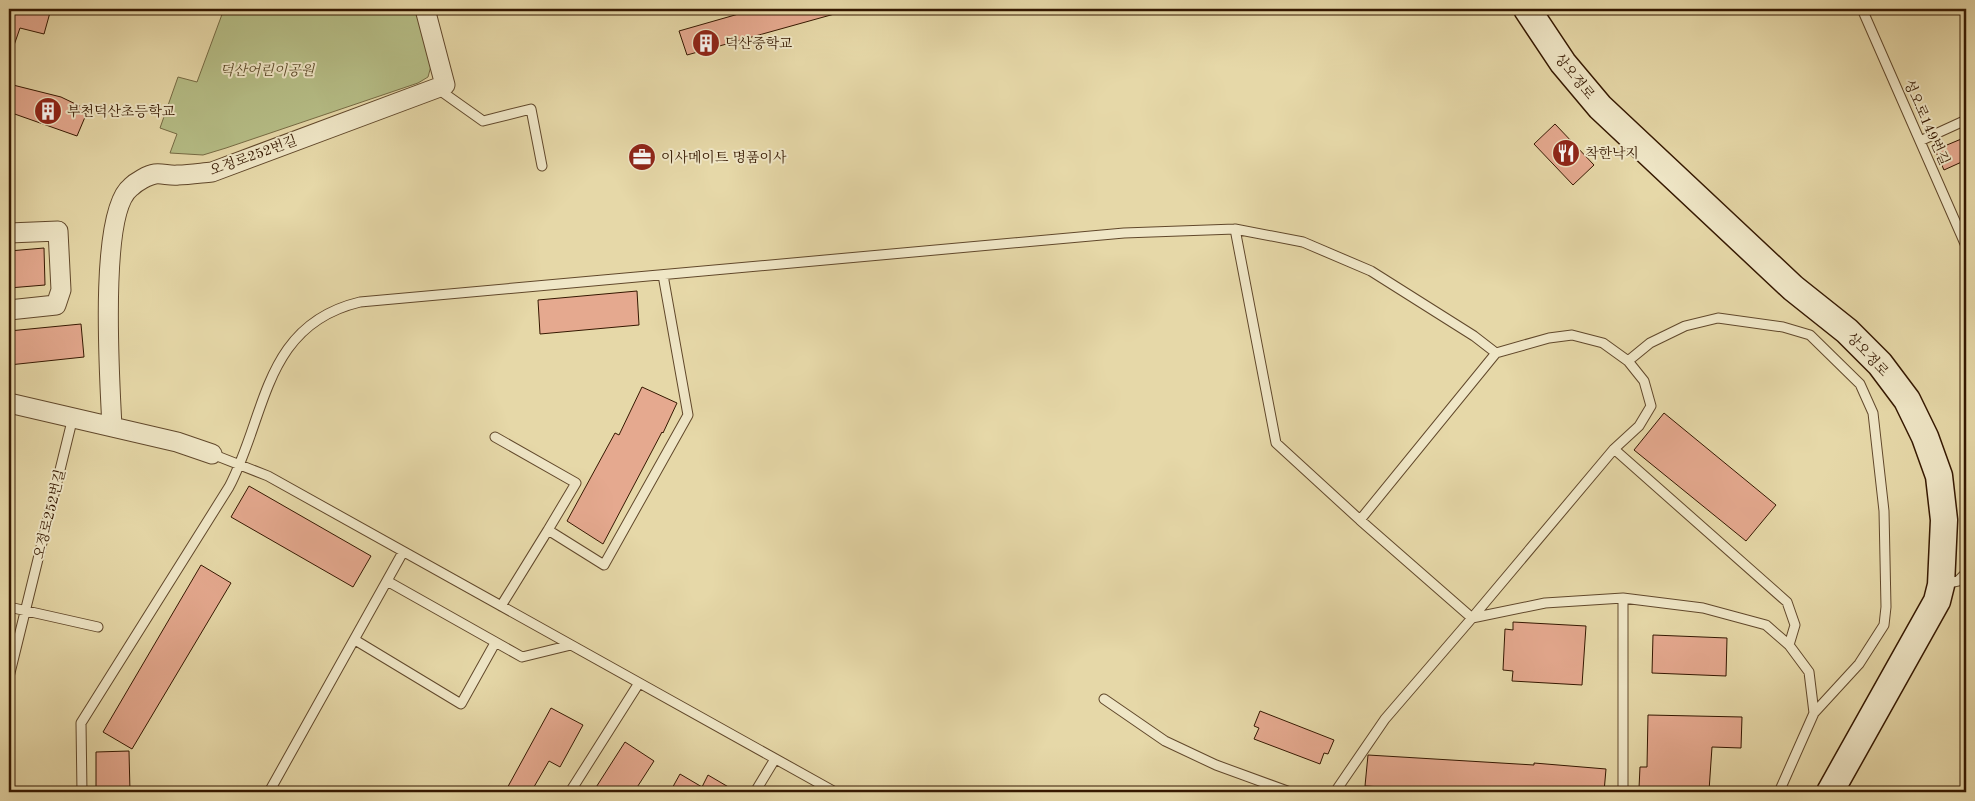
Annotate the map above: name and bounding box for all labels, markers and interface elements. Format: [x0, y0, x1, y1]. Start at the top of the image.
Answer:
building icon: 덕산중학교 [691, 28, 721, 58]
place label: 덕산중학교 [725, 36, 793, 51]
street label: 상오정로 [1552, 51, 1598, 102]
park label: 덕산어린이공원 [220, 63, 316, 78]
street label: 성오로149번길 [1901, 77, 1952, 167]
building icon: 부천덕산초등학교 [33, 96, 63, 126]
place label: 부천덕산초등학교 [67, 104, 176, 119]
street label: 오정로252번길 [207, 133, 299, 178]
restaurant icon: 착한낙지 [1551, 138, 1581, 168]
office icon: 이사메이트 명품이사 [627, 142, 657, 172]
place label: 착한낙지 [1585, 146, 1639, 161]
place label: 이사메이트 명품이사 [661, 150, 787, 165]
street label: 상오정로 [1844, 329, 1892, 380]
street label: 오정로252번길 [31, 468, 68, 561]

